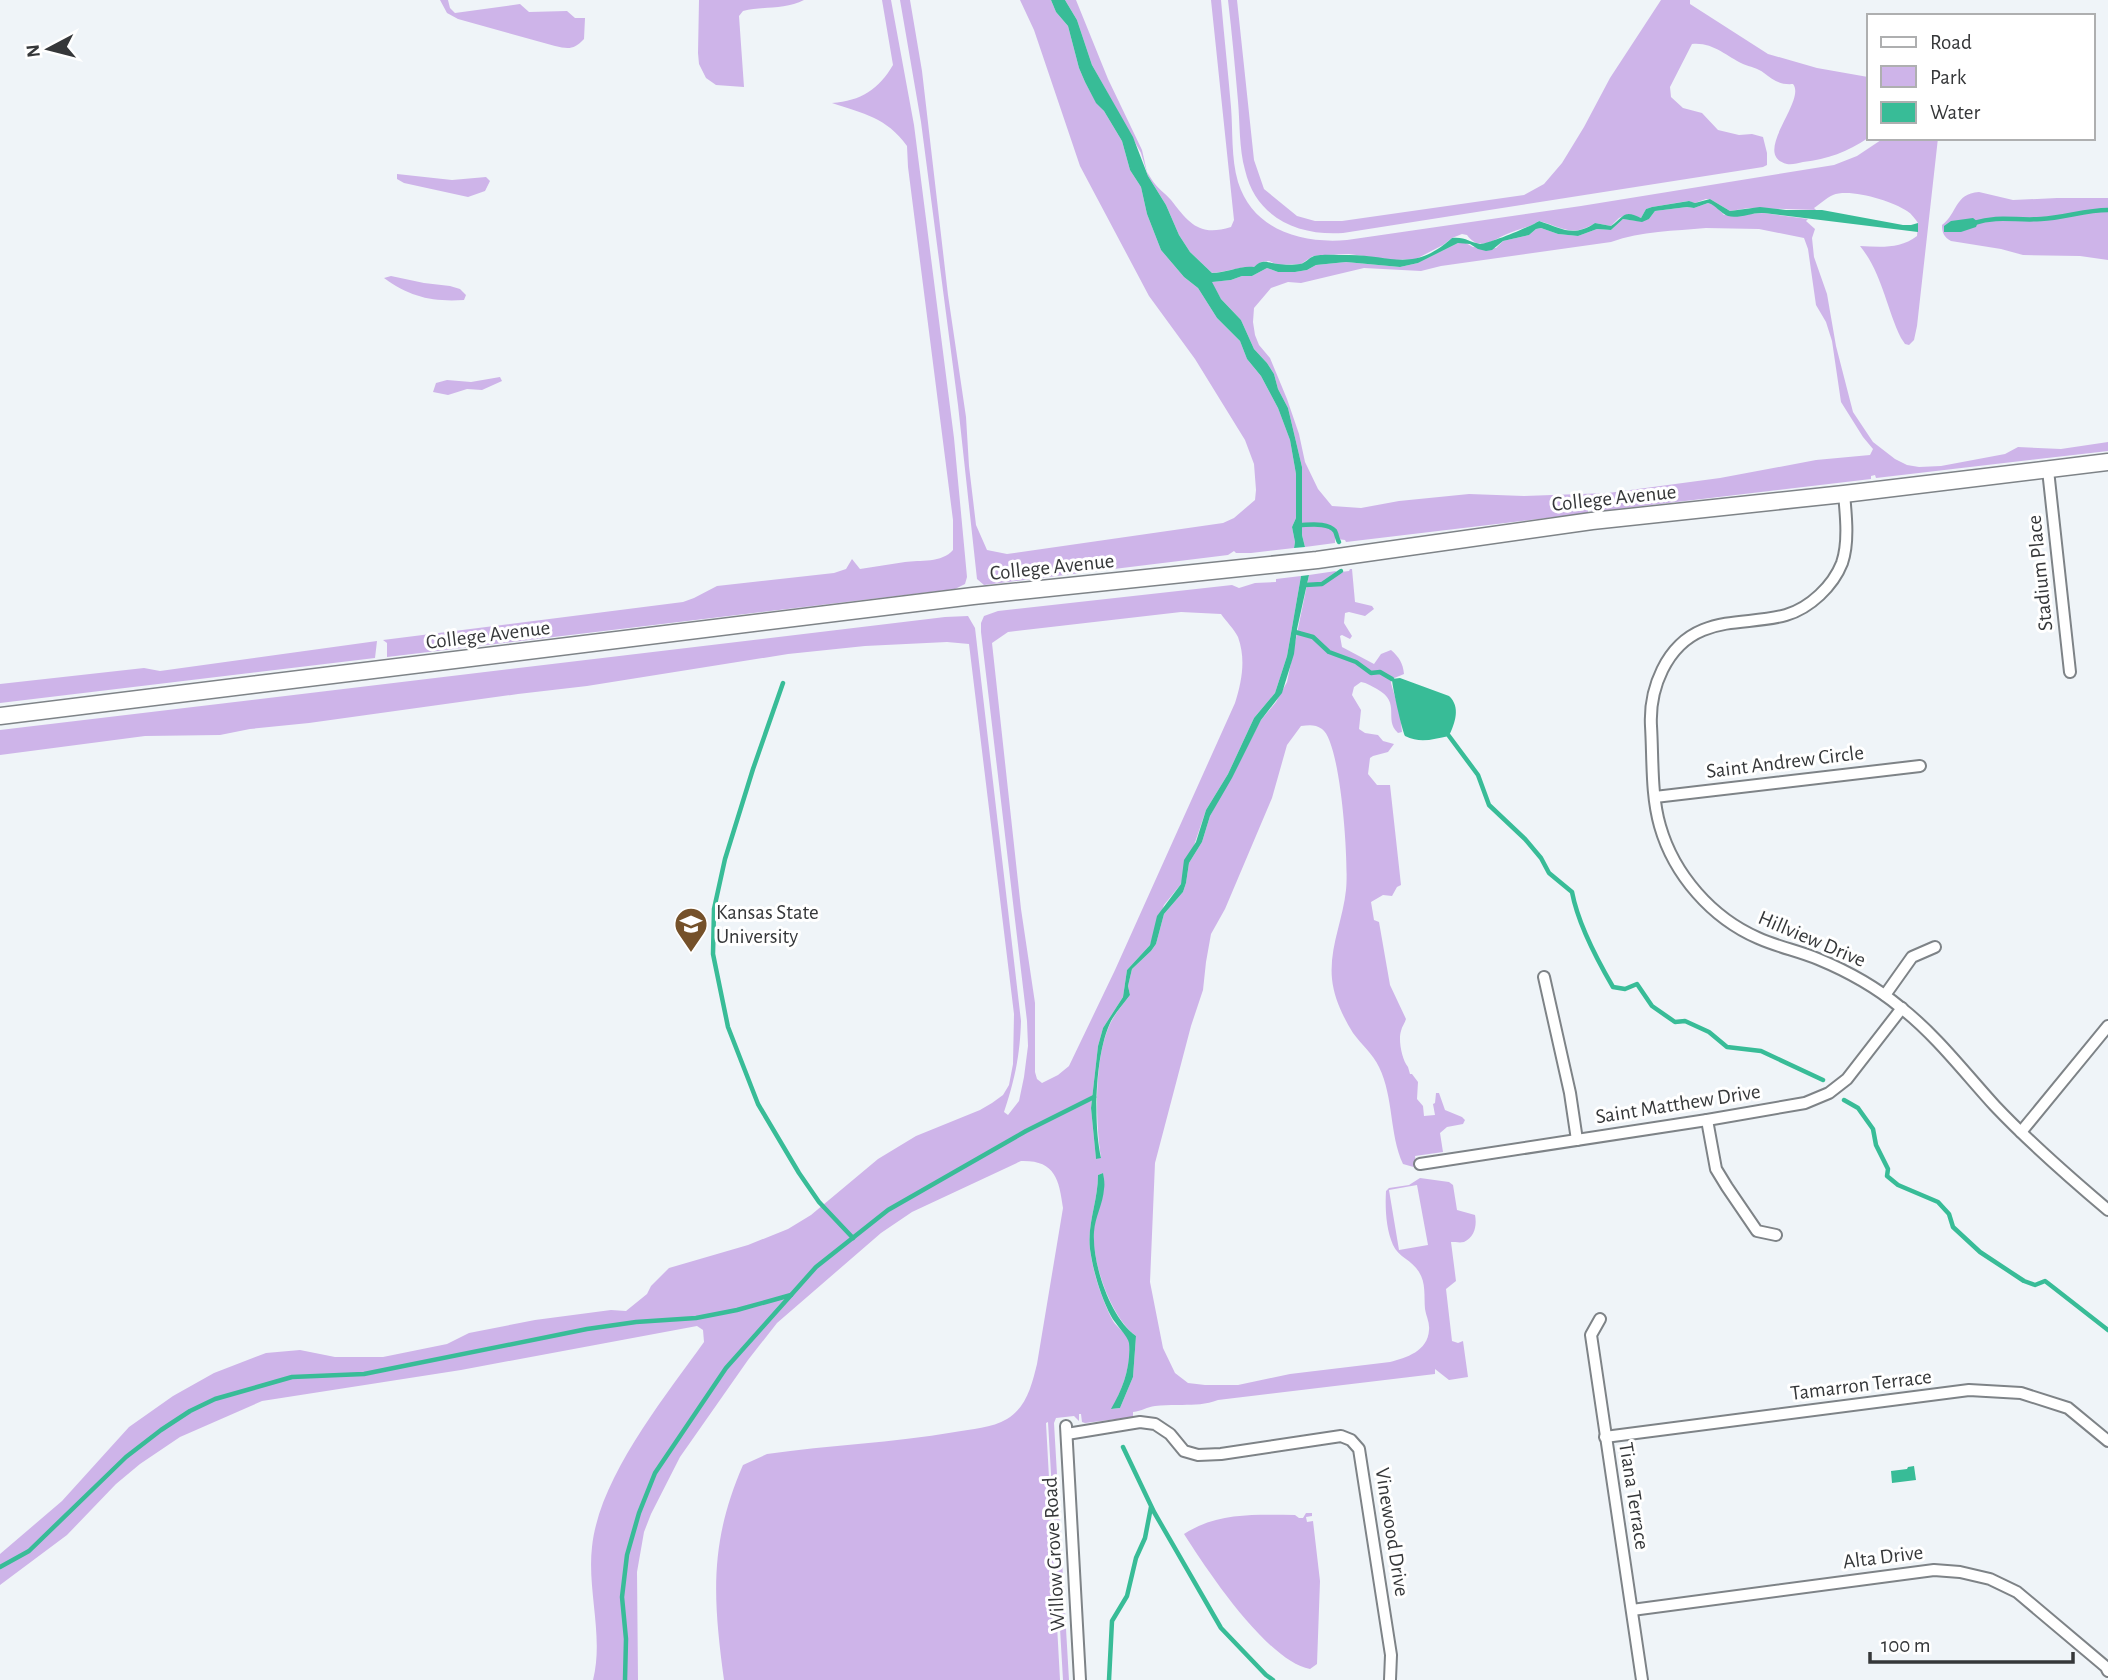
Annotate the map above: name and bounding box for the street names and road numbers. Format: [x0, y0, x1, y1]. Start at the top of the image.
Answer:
street label: College Avenue [1551, 481, 1677, 515]
street label: Stadium Place [2023, 514, 2057, 632]
street label: College Avenue [989, 550, 1115, 584]
street label: College Avenue [425, 617, 551, 653]
street label: Saint Andrew Circle [1705, 742, 1865, 782]
street label: Hillview Drive [1755, 907, 1869, 971]
street label: Saint Matthew Drive [1594, 1081, 1762, 1127]
street label: Tamarron Terrace [1789, 1366, 1933, 1404]
street label: Tiana Terrace [1615, 1441, 1653, 1551]
street label: Vinewood Drive [1371, 1466, 1413, 1598]
street label: Willow Grove Road [1039, 1476, 1069, 1632]
street label: Alta Drive [1842, 1542, 1924, 1572]

